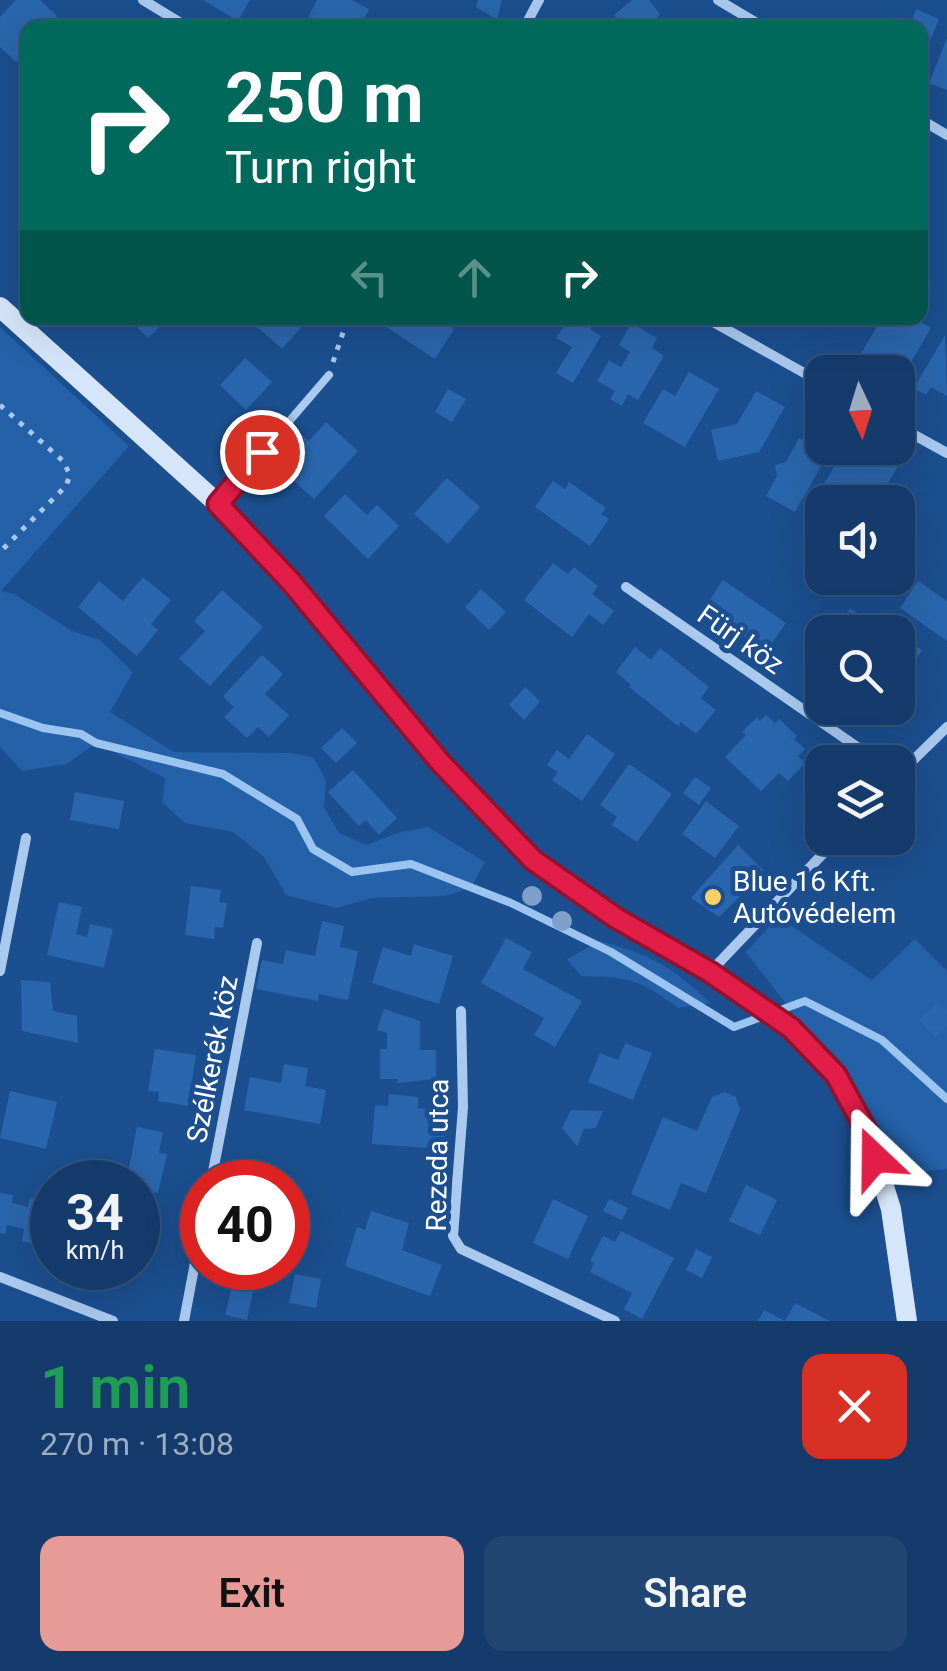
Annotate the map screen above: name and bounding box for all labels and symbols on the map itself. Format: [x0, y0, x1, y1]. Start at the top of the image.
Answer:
north arrow [805, 355, 915, 465]
pin [220, 410, 305, 495]
street label: Fürj köz [691, 598, 790, 681]
place label: Blue 16 Kft. Autóvédelem [733, 865, 896, 930]
marker: Blue 16 Kft. Autóvédelem [702, 886, 724, 908]
street label: Szélkerék köz [180, 973, 245, 1146]
street label: Rezeda utca [420, 1078, 455, 1232]
position arrow [823, 1106, 927, 1210]
speed limit sign: 40 [180, 1160, 310, 1290]

